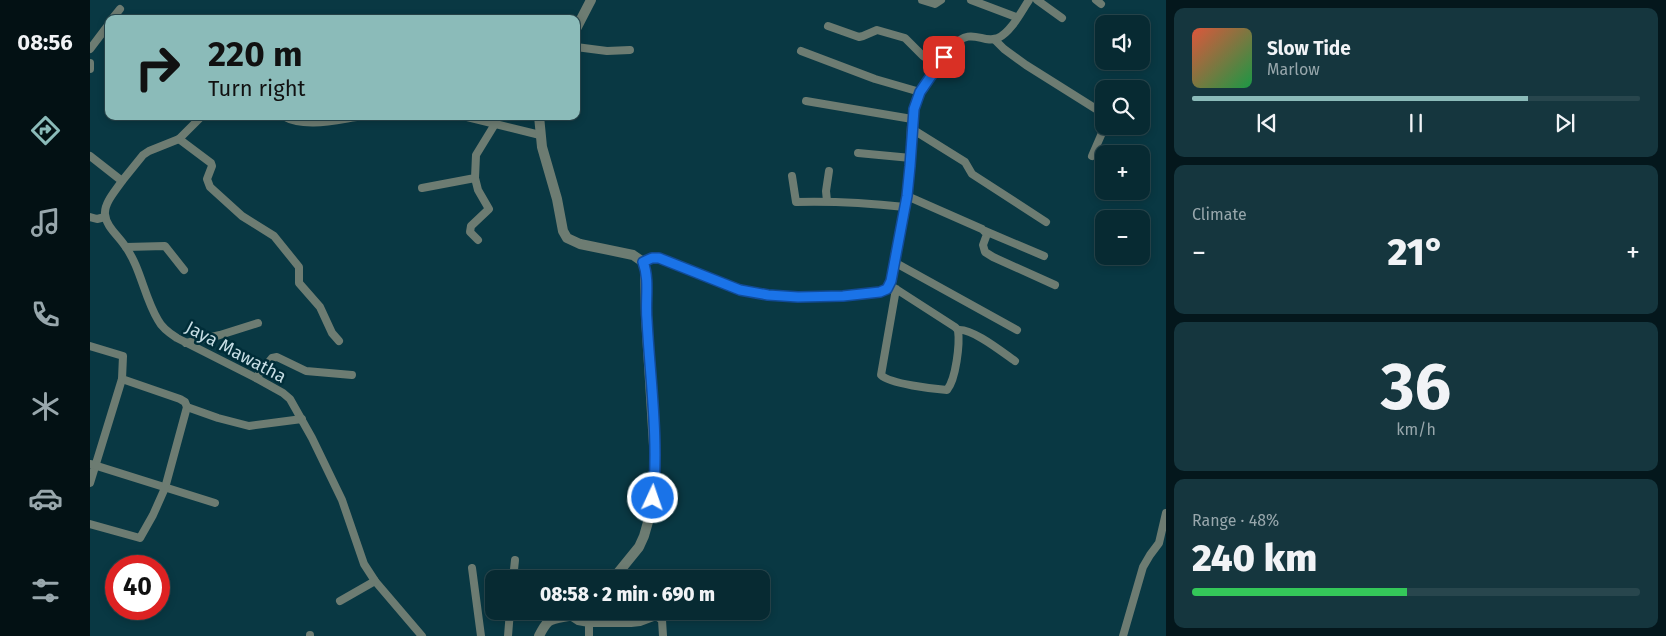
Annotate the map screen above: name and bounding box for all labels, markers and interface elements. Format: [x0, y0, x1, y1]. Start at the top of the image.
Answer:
map controls [1095, 15, 1150, 265]
button: sound [1095, 15, 1150, 70]
text: 08:56 [17, 29, 73, 56]
text: 220 m [208, 33, 303, 75]
icon: right [125, 35, 190, 100]
pin [923, 36, 965, 78]
text: Slow Tide [1267, 37, 1351, 60]
icon: arrive [930, 43, 958, 71]
text: Marlow [1267, 60, 1320, 79]
text: Turn right [208, 75, 305, 102]
button: search [1095, 80, 1150, 135]
icon: previous [1253, 109, 1281, 137]
icon: pause [1402, 109, 1430, 137]
icon: next [1551, 109, 1579, 137]
icon: directions [28, 113, 63, 148]
button: + [1095, 145, 1150, 200]
icon: music [28, 205, 63, 240]
text: Climate [1192, 205, 1247, 224]
button: − [1095, 210, 1150, 265]
text: 21° [1388, 229, 1444, 275]
text: − [1192, 236, 1206, 269]
text: + [1626, 236, 1640, 269]
icon: phone [28, 297, 63, 332]
street label: Jaya Mawatha [182, 316, 290, 388]
text: 36 [1381, 348, 1451, 426]
icon: climate [28, 389, 63, 424]
text: km/h [1396, 420, 1436, 439]
position arrow [626, 471, 678, 523]
icon: car [28, 481, 63, 516]
text: Range · 48% [1192, 511, 1279, 530]
text: 240 km [1192, 535, 1317, 581]
speed limit sign: 40 [105, 555, 170, 620]
icon: filters [28, 573, 63, 608]
text: 08:58 · 2 min · 690 m [540, 583, 715, 606]

